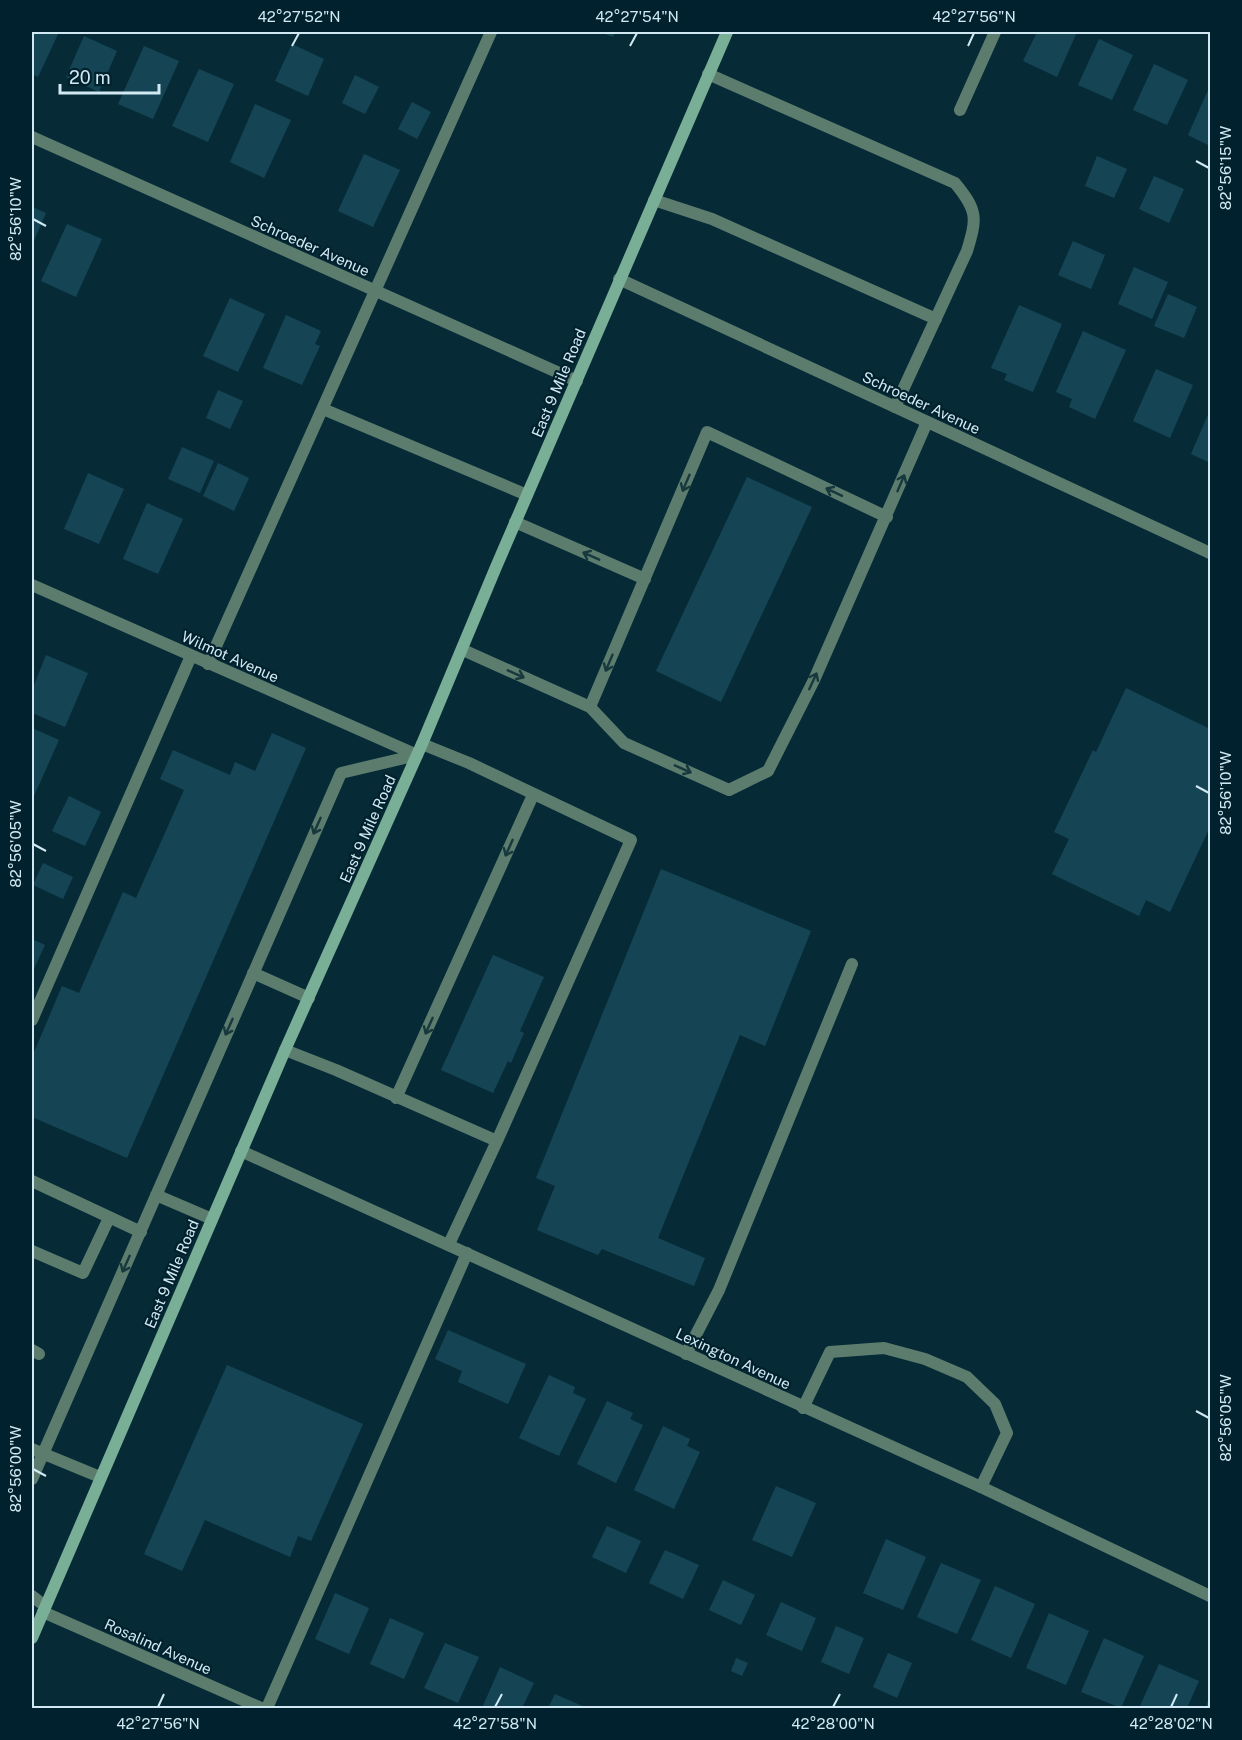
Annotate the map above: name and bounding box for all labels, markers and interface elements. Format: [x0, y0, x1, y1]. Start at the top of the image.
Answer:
text: 42°27'52"N [257, 8, 341, 25]
text: 42°27'54"N [595, 8, 679, 25]
text: 42°27'56"N [932, 8, 1016, 25]
scale bar [60, 57, 159, 95]
text: 20 m [69, 67, 111, 88]
text: 82°56'15"W [1217, 126, 1234, 210]
text: 82°56'10"W [7, 177, 24, 261]
street label: Schroeder Avenue [248, 212, 372, 279]
street label: East 9 Mile Road [528, 326, 589, 440]
street label: Schroeder Avenue [860, 368, 983, 437]
one-way arrow [680, 474, 691, 492]
one-way arrow [896, 475, 907, 493]
one-way arrow [825, 486, 843, 498]
one-way arrow [583, 550, 601, 561]
street label: Wilmot Avenue [179, 627, 281, 686]
one-way arrow [603, 653, 614, 671]
one-way arrow [506, 669, 525, 680]
one-way arrow [808, 672, 820, 690]
text: 82°56'10"W [1217, 751, 1234, 835]
one-way arrow [673, 764, 692, 775]
street label: East 9 Mile Road [336, 772, 399, 885]
text: 82°56'05"W [7, 800, 24, 888]
one-way arrow [311, 817, 323, 835]
one-way arrow [503, 839, 514, 857]
one-way arrow [422, 1017, 434, 1035]
one-way arrow [223, 1018, 234, 1036]
street label: East 9 Mile Road [141, 1217, 202, 1331]
one-way arrow [120, 1254, 132, 1272]
street label: Lexington Avenue [673, 1325, 793, 1393]
text: 82°56'05"W [1217, 1374, 1234, 1462]
text: 82°56'00"W [7, 1425, 24, 1513]
street label: Rosalind Avenue [102, 1615, 214, 1678]
text: 42°27'56"N [116, 1715, 200, 1732]
text: 42°27'58"N [453, 1715, 537, 1732]
text: 42°28'00"N [791, 1715, 875, 1732]
text: 42°28'02"N [1129, 1715, 1213, 1732]

